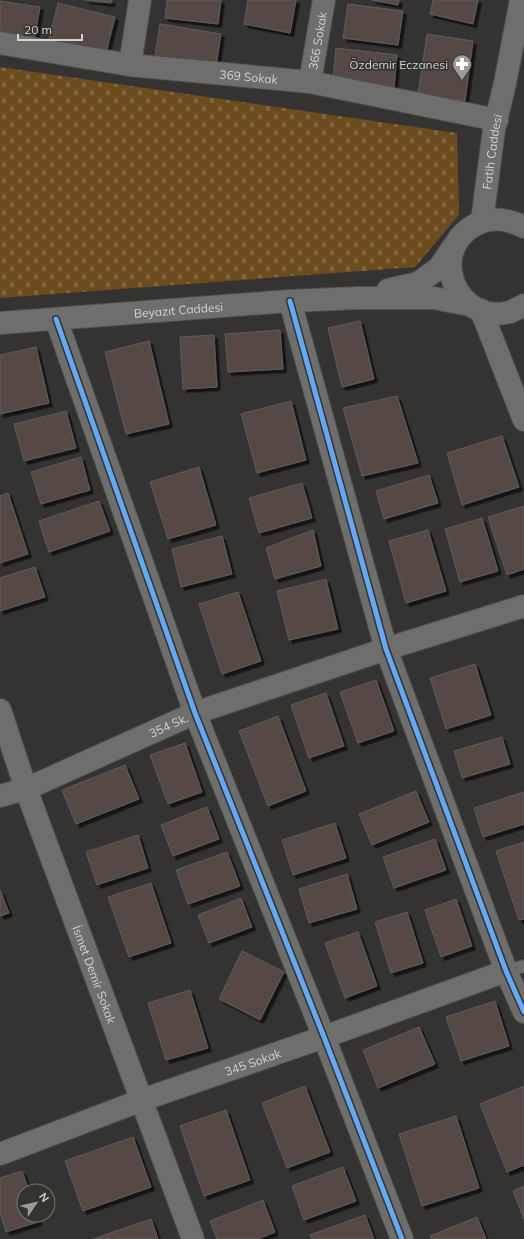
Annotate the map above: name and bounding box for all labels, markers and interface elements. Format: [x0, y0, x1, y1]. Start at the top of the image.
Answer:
street label: 366 Sokak [305, 10, 330, 71]
scale bar [18, 16, 82, 42]
text: 20 m [24, 22, 52, 37]
pharmacy icon: Özdemir Eczanesi [451, 53, 473, 81]
place label: Özdemir Eczanesi [349, 57, 448, 72]
street label: 369 Sokak [219, 66, 279, 87]
street label: Fatih Caddesi [479, 112, 505, 190]
street label: Beyazıt Caddesi [133, 299, 224, 320]
street label: 354 Sk. [146, 710, 190, 740]
street label: İsmet Demir Sokak [70, 923, 120, 1026]
street label: 345 Sokak [222, 1045, 284, 1078]
north arrow [16, 1183, 56, 1223]
text: N [36, 1190, 52, 1205]

